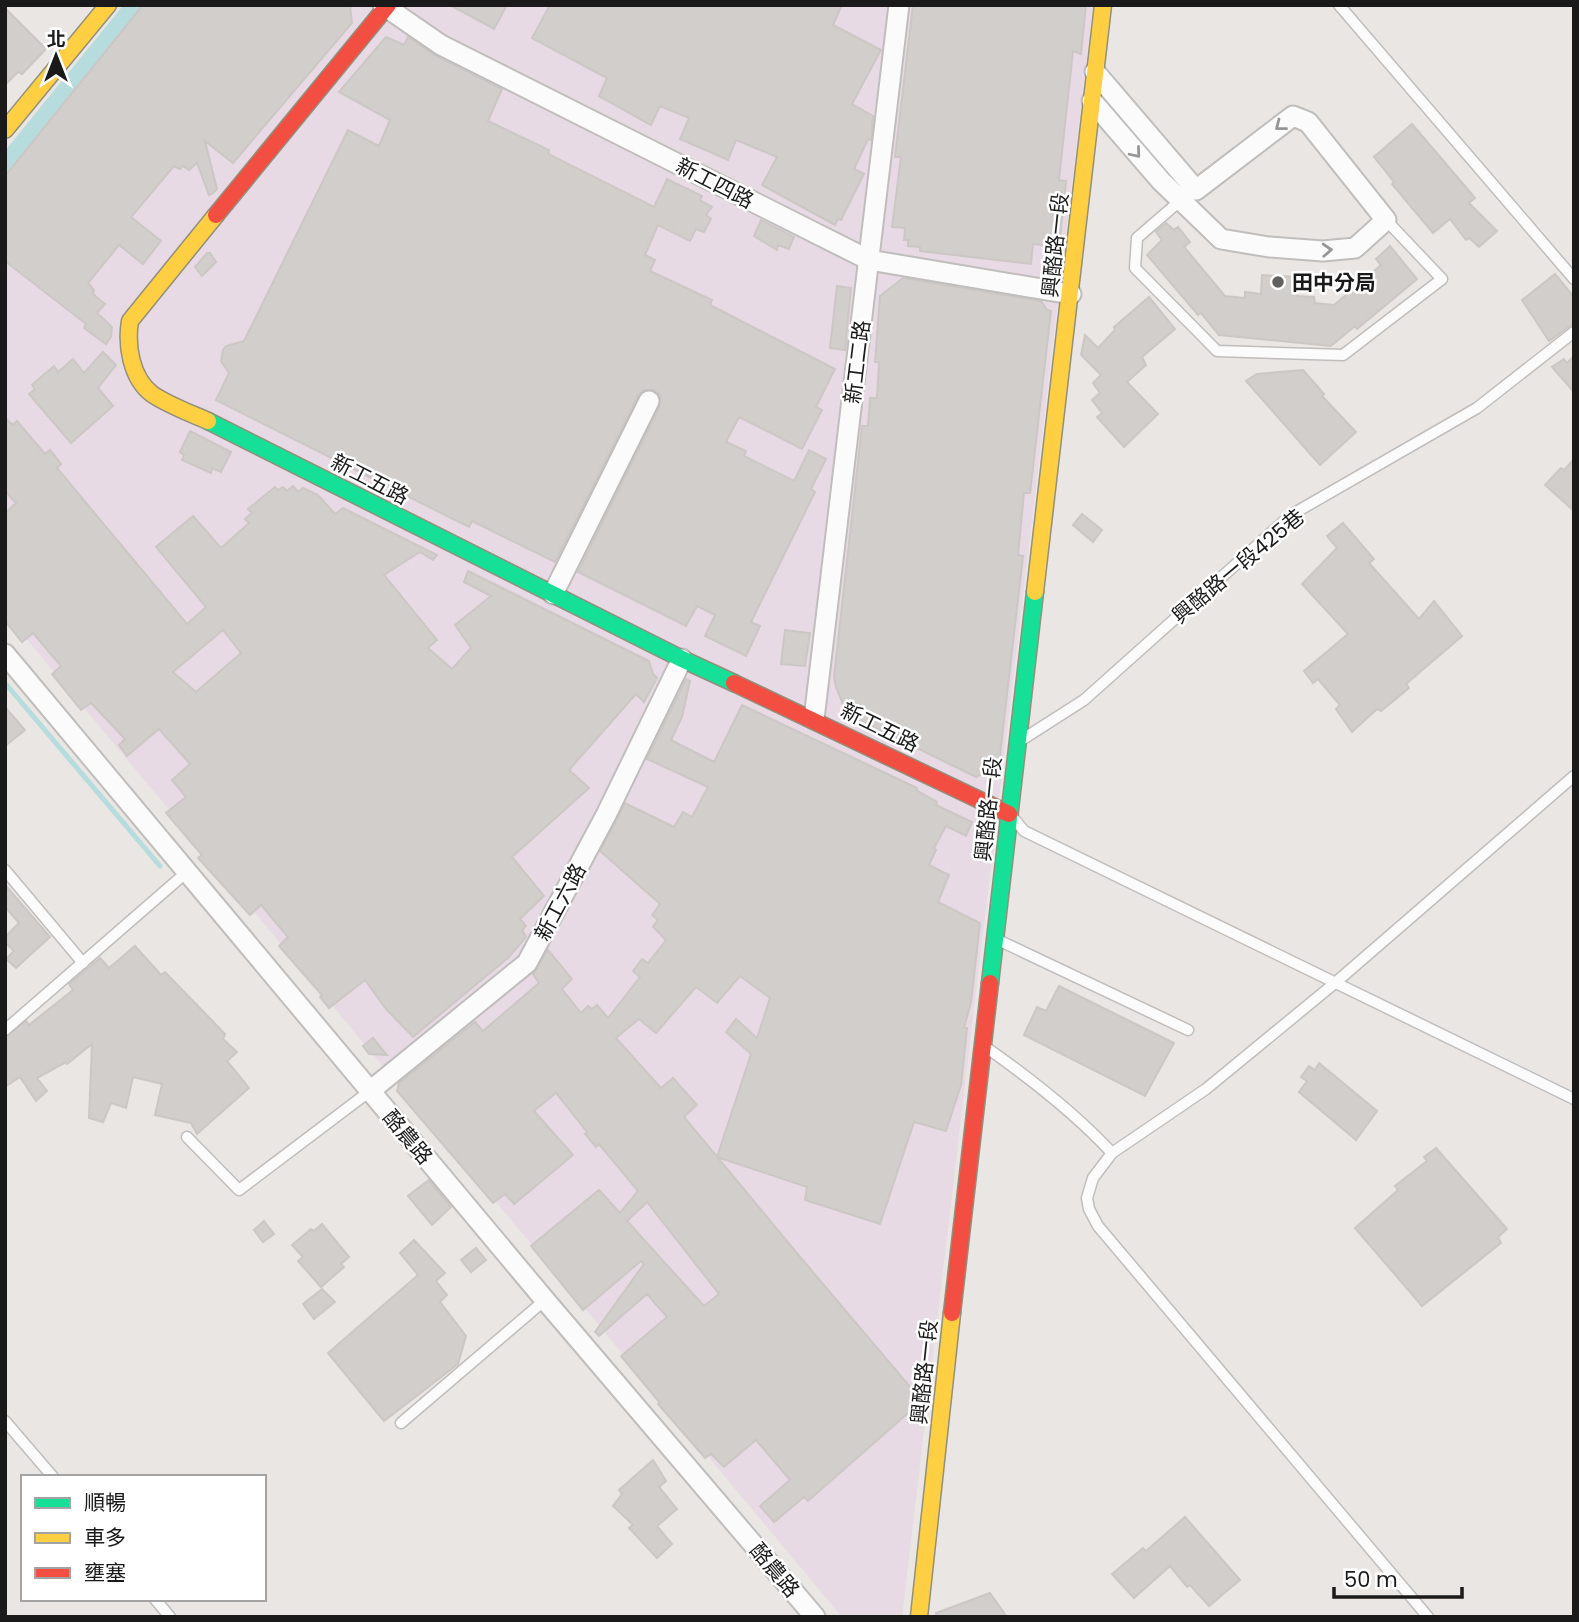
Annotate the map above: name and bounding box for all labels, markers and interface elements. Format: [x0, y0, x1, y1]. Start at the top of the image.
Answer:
north arrow [21, 21, 91, 91]
text: 北 [46, 26, 66, 53]
one-way arrow [1275, 118, 1288, 131]
one-way arrow [1128, 144, 1140, 157]
street label: 新工四路 [671, 151, 759, 215]
street label: 興酪路一段 [1035, 191, 1075, 299]
one-way arrow [1321, 243, 1332, 258]
place label: 田中分局 [1292, 268, 1376, 297]
marker: 田中分局 [1270, 274, 1286, 290]
street label: 新工二路 [837, 319, 877, 405]
street label: 新工五路 [326, 447, 414, 511]
street label: 興酪路一段425巷 [1166, 502, 1310, 630]
street label: 新工五路 [836, 696, 924, 758]
street label: 興酪路一段 [968, 755, 1008, 863]
street label: 新工六路 [527, 858, 593, 946]
street label: 酪農路 [377, 1104, 439, 1170]
street label: 興酪路一段 [904, 1318, 944, 1426]
legend [21, 1475, 266, 1601]
text: 順暢 [84, 1488, 126, 1517]
text: 車多 [84, 1523, 126, 1552]
street label: 酪農路 [744, 1537, 806, 1603]
scale bar [1334, 1556, 1462, 1600]
text: 壅塞 [84, 1558, 126, 1587]
text: 50 m [1344, 1565, 1398, 1594]

